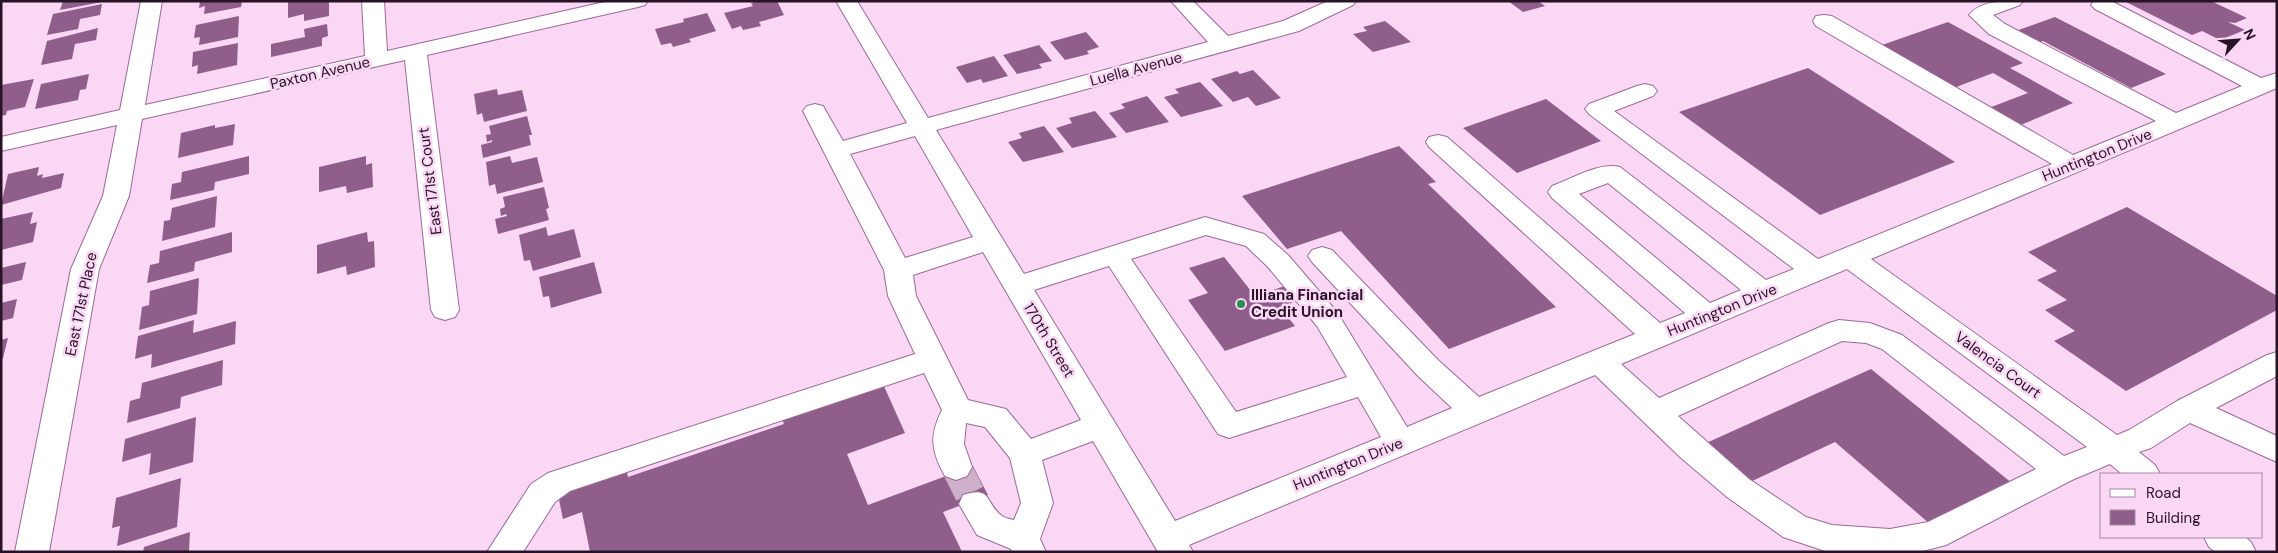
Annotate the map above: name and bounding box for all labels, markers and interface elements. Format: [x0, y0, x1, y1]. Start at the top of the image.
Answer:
north arrow [2213, 15, 2263, 65]
text: N [2239, 26, 2260, 43]
street label: Luella Avenue [1088, 47, 1184, 91]
street label: Paxton Avenue [268, 52, 372, 94]
street label: Huntington Drive [2039, 124, 2155, 186]
street label: East 171st Court [413, 126, 446, 236]
street label: East 171st Place [60, 250, 102, 358]
street label: Huntington Drive [1664, 279, 1780, 341]
place label: Illiana Financial Credit Union [1251, 285, 1363, 322]
marker: Illiana Financial Credit Union [1235, 298, 1247, 310]
street label: 170th Street [1019, 299, 1079, 381]
street label: Valencia Court [1951, 327, 2045, 403]
street label: Huntington Drive [1290, 433, 1406, 495]
legend [2100, 473, 2263, 538]
text: Road [2146, 483, 2181, 503]
text: Building [2146, 508, 2201, 528]

